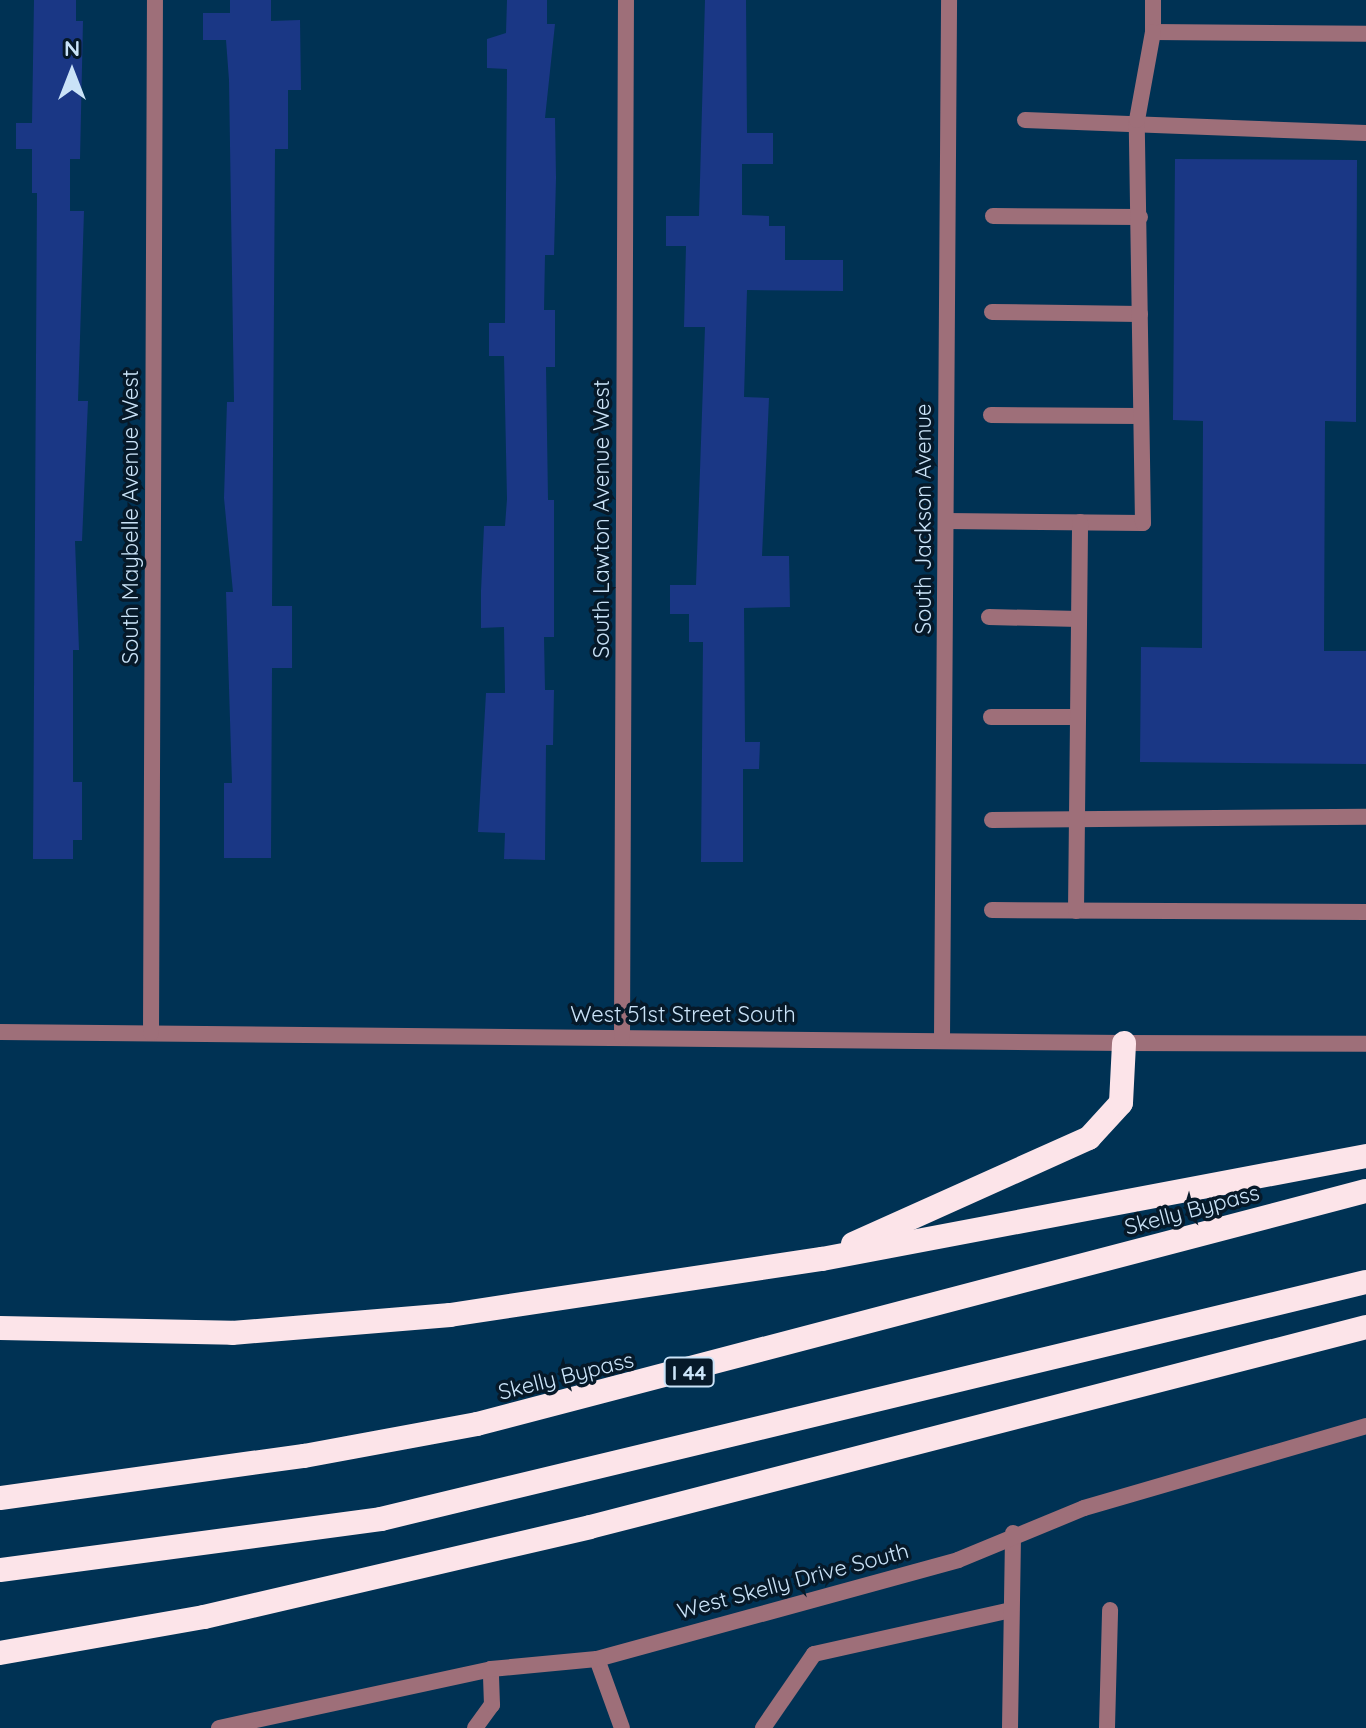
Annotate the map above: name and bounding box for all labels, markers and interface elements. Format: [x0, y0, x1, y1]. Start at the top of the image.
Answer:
north arrow [32, 32, 112, 112]
text: N [64, 34, 80, 62]
street label: South Maybelle Avenue West [118, 370, 144, 664]
street label: South Lawton Avenue West [589, 380, 615, 658]
street label: South Jackson Avenue [911, 404, 937, 634]
street label: West 51st Street South [570, 1002, 796, 1028]
street label: Skelly Bypass [1122, 1179, 1262, 1241]
street label: Skelly Bypass [496, 1346, 636, 1406]
road number: I 44 [663, 1356, 715, 1388]
street label: West Skelly Drive South [674, 1537, 912, 1625]

